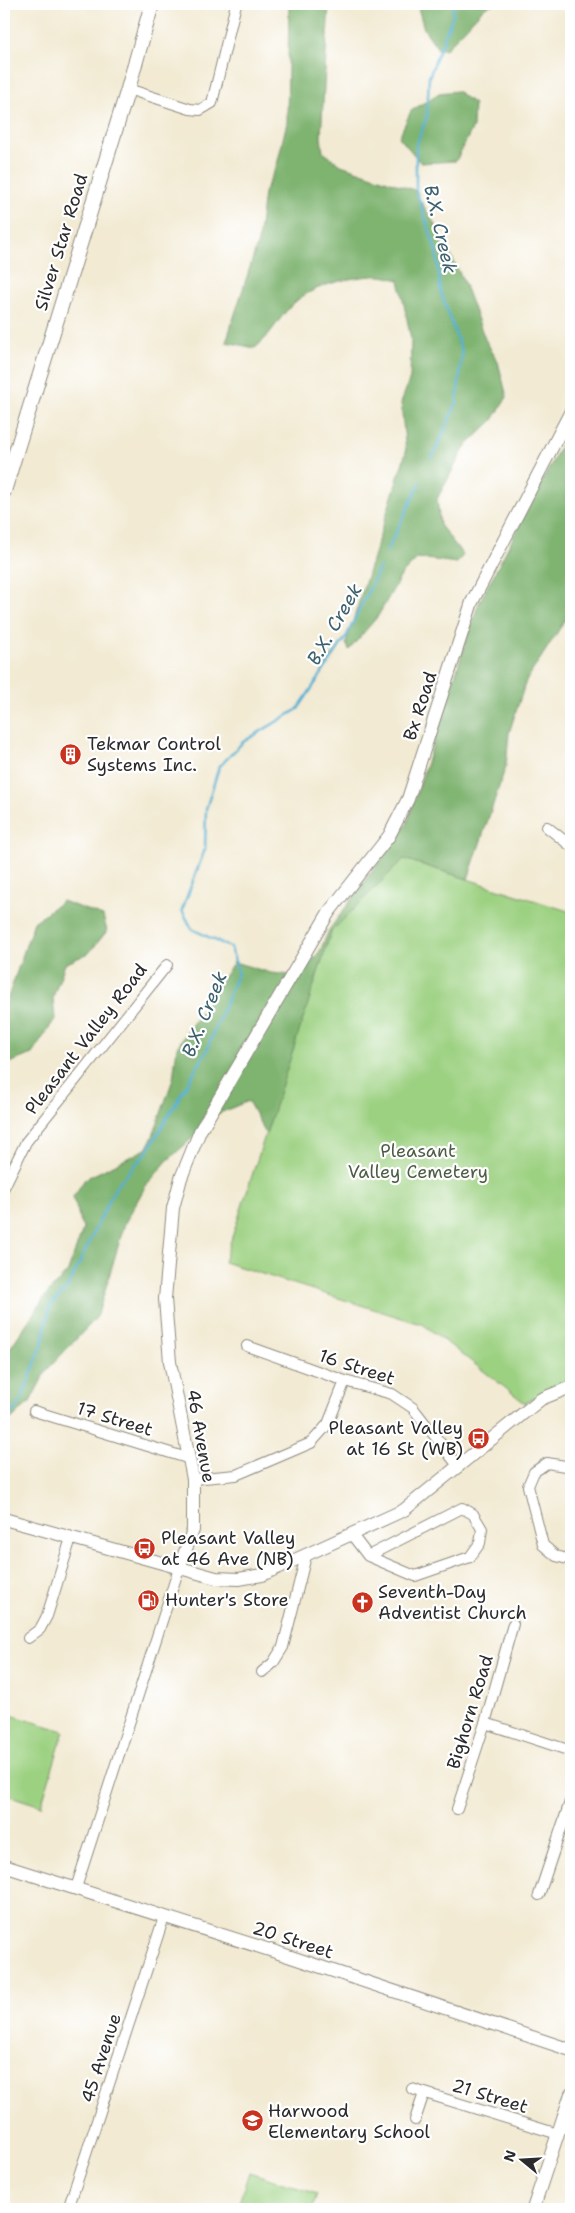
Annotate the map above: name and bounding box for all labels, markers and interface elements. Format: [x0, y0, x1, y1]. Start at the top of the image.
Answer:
street label: Silver Star Road [29, 171, 93, 313]
water label: B.X. Creek [418, 182, 463, 276]
water label: B.X. Creek [301, 579, 368, 670]
street label: Bx Road [398, 668, 442, 744]
place label: Tekmar Control Systems Inc. [87, 732, 221, 777]
building icon: Tekmar Control Systems Inc. [59, 742, 83, 766]
street label: Pleasant Valley Road [19, 958, 153, 1120]
water label: B.X. Creek [176, 967, 233, 1061]
park label: Pleasant Valley Cemetery [348, 1139, 488, 1184]
street label: 16 Street [316, 1343, 398, 1391]
street label: 46 Avenue [181, 1387, 221, 1485]
street label: 17 Street [74, 1396, 156, 1442]
place label: Pleasant Valley at 16 St (WB) [329, 1416, 463, 1461]
bus stop icon: Pleasant Valley at 16 St (WB) [467, 1426, 491, 1450]
place label: Pleasant Valley at 46 Ave (NB) [161, 1526, 295, 1571]
bus stop icon: Pleasant Valley at 46 Ave (NB) [133, 1536, 157, 1560]
place label: Seventh-Day Adventist Church [378, 1580, 527, 1625]
fuel station icon: Hunter's Store [137, 1588, 161, 1612]
place label: Hunter's Store [165, 1588, 289, 1612]
church icon: Seventh-Day Adventist Church [350, 1590, 374, 1614]
street label: Bighorn Road [441, 1652, 499, 1772]
street label: 20 Street [250, 1916, 337, 1964]
street label: 45 Avenue [75, 2010, 127, 2106]
street label: 21 Street [449, 2073, 531, 2119]
place label: Harwood Elementary School [268, 2099, 431, 2144]
school or university icon: Harwood Elementary School [240, 2109, 264, 2133]
north arrow [498, 2136, 548, 2186]
text: N [499, 2148, 520, 2164]

